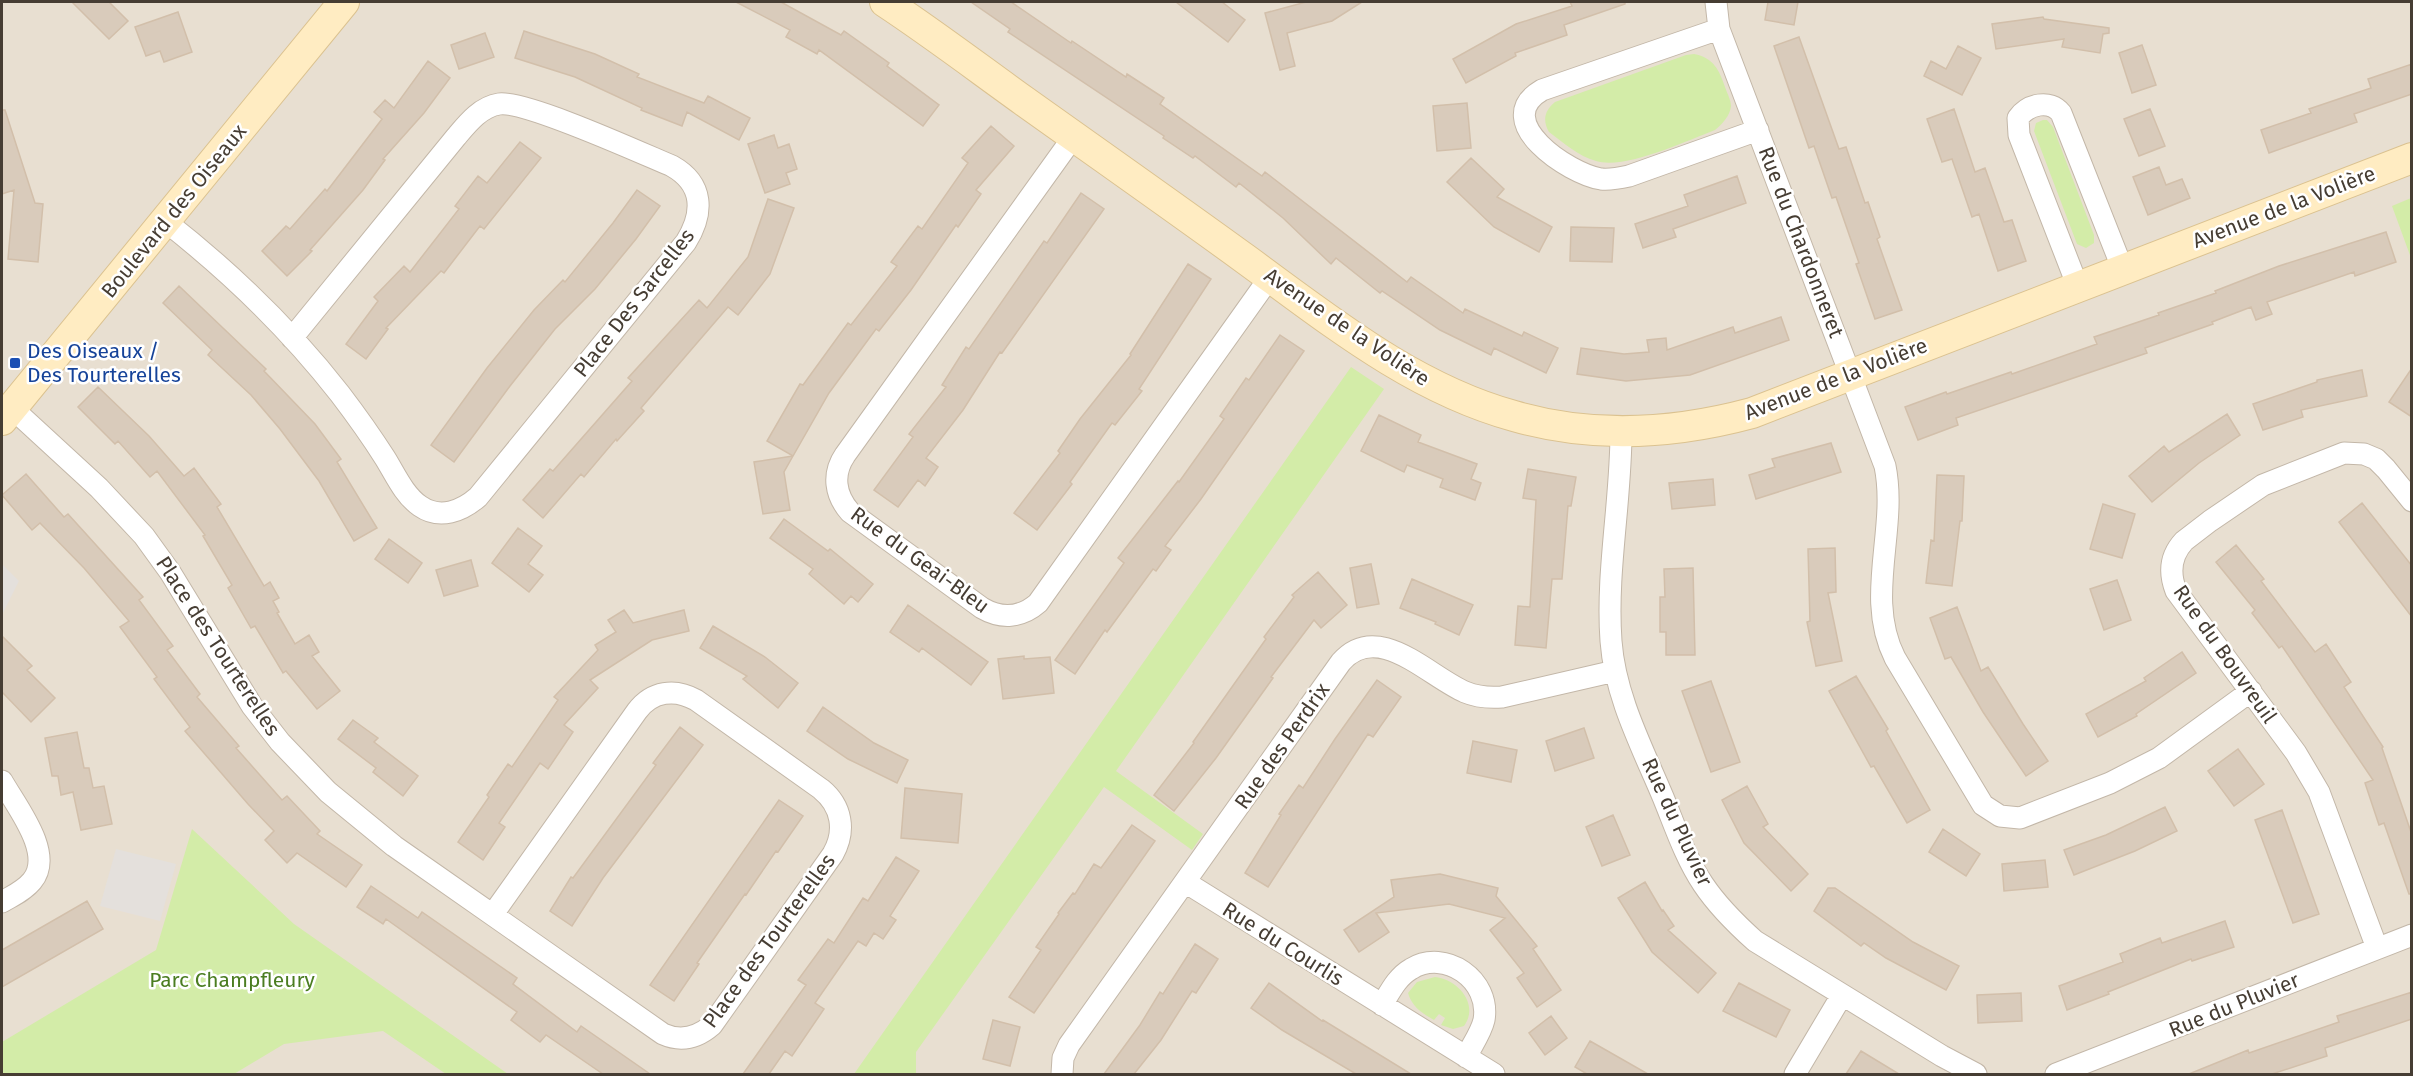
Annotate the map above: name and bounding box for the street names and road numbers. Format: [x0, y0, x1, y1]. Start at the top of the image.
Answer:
street label: Boulevard des Oiseaux [96, 118, 253, 303]
street label: Rue du Chardonneret [1753, 143, 1850, 342]
street label: Avenue de la Volière [2189, 160, 2379, 254]
street label: Place Des Sarcelles [568, 223, 700, 382]
street label: Avenue de la Volière [1259, 262, 1435, 392]
street label: Avenue de la Volière [1741, 332, 1931, 426]
street label: Rue du Geai-Bleu [846, 501, 994, 619]
street label: Place des Tourterelles [150, 551, 286, 741]
street label: Rue du Bouvreuil [2168, 580, 2282, 728]
street label: Rue des Perdrix [1229, 677, 1336, 814]
street label: Rue du Pluvier [1636, 754, 1718, 890]
street label: Place des Tourterelles [697, 849, 841, 1033]
street label: Rue du Courlis [1218, 896, 1349, 992]
street label: Rue du Pluvier [2165, 967, 2303, 1043]

